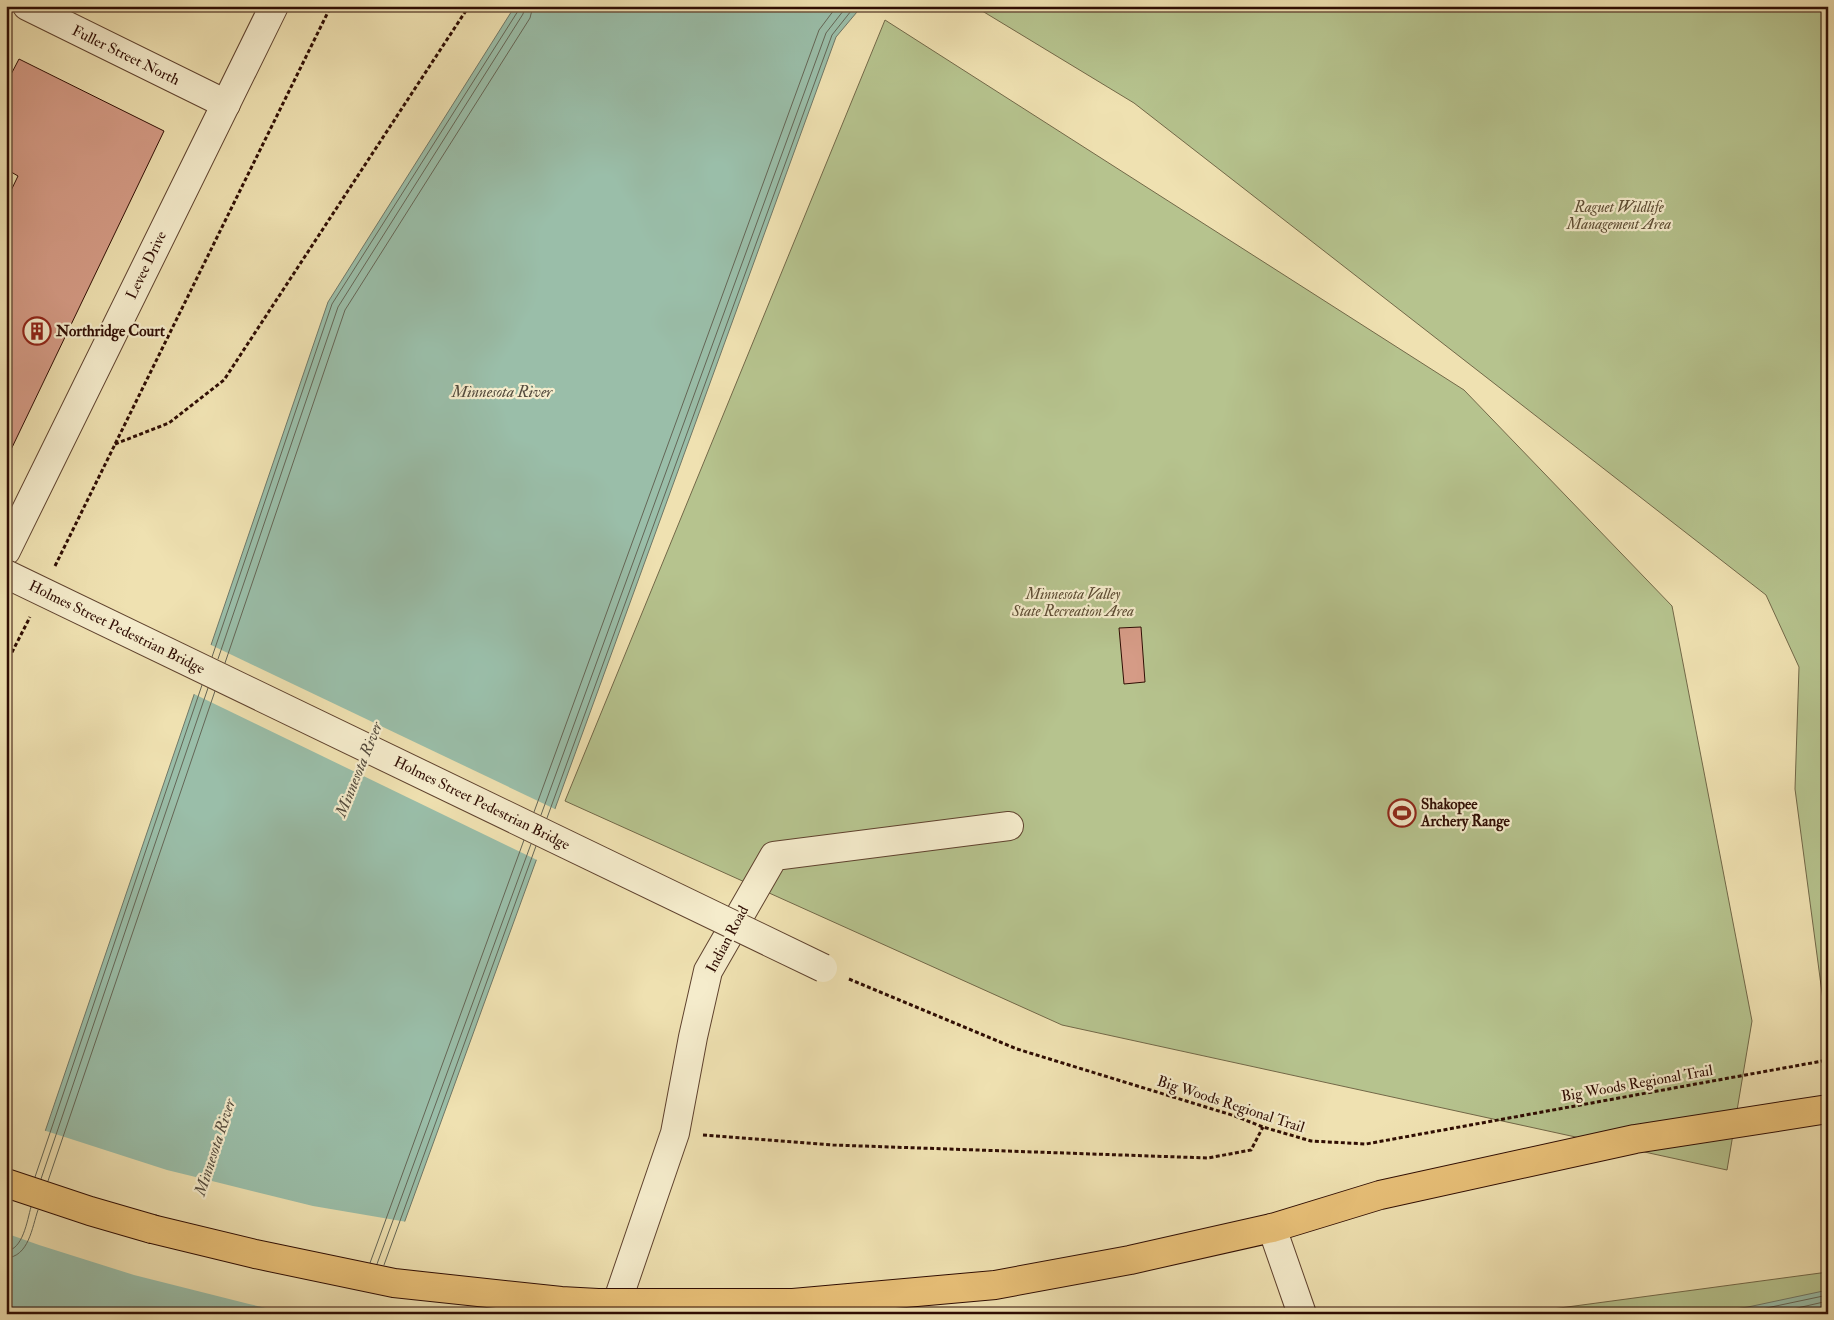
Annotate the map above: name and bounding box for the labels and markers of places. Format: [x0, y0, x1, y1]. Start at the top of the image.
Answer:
building icon: Northridge Court [22, 316, 52, 346]
place label: Northridge Court [55, 322, 165, 342]
place label: Shakopee Archery Range [1420, 795, 1511, 832]
sports icon: Shakopee Archery Range [1387, 798, 1417, 828]

